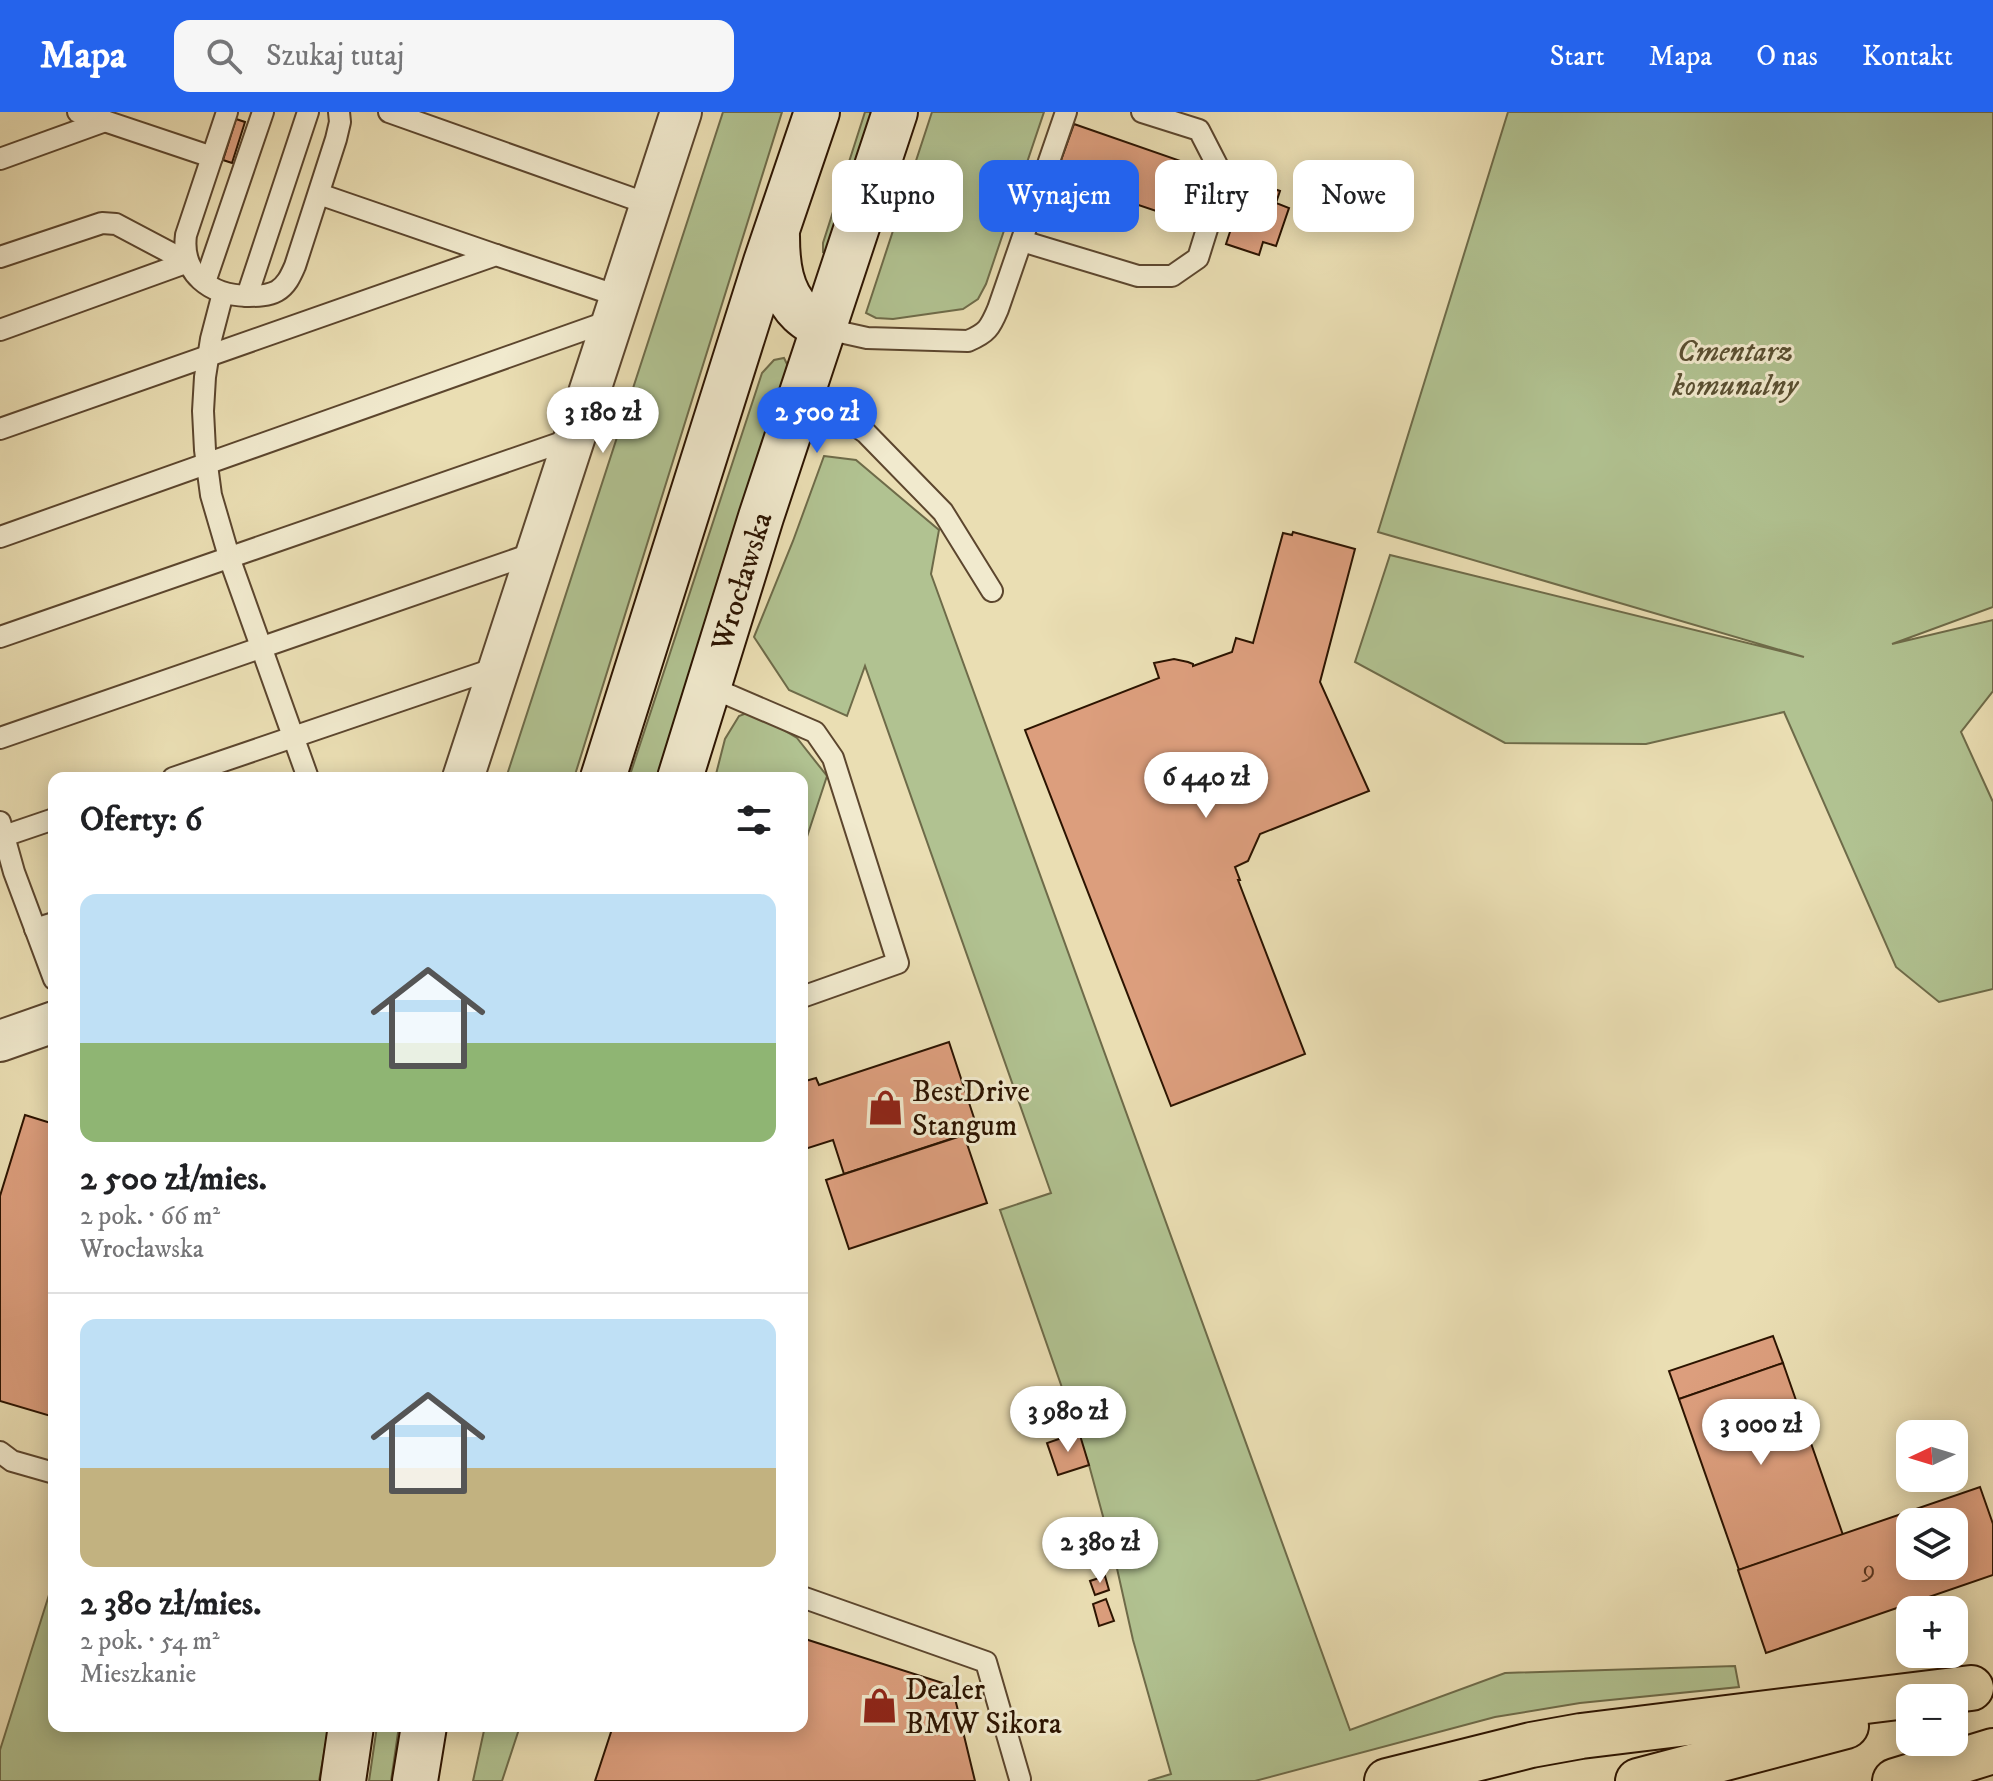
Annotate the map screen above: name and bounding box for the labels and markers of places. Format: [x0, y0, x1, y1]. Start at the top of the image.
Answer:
pin: 3 180 zł [520, 387, 686, 455]
pin: 2 500 zł [734, 387, 900, 455]
pin: 6 440 zł [1123, 752, 1289, 820]
place label: BestDrive Stangum [912, 1074, 1030, 1145]
shop icon: BestDrive Stangum [867, 1089, 905, 1127]
pin: 3 980 zł [985, 1386, 1151, 1454]
pin: 3 000 zł [1678, 1399, 1844, 1467]
pin: 2 380 zł [1017, 1517, 1183, 1585]
place label: Dealer BMW Sikora [905, 1672, 1062, 1743]
shop icon: Dealer BMW Sikora [860, 1687, 898, 1725]

